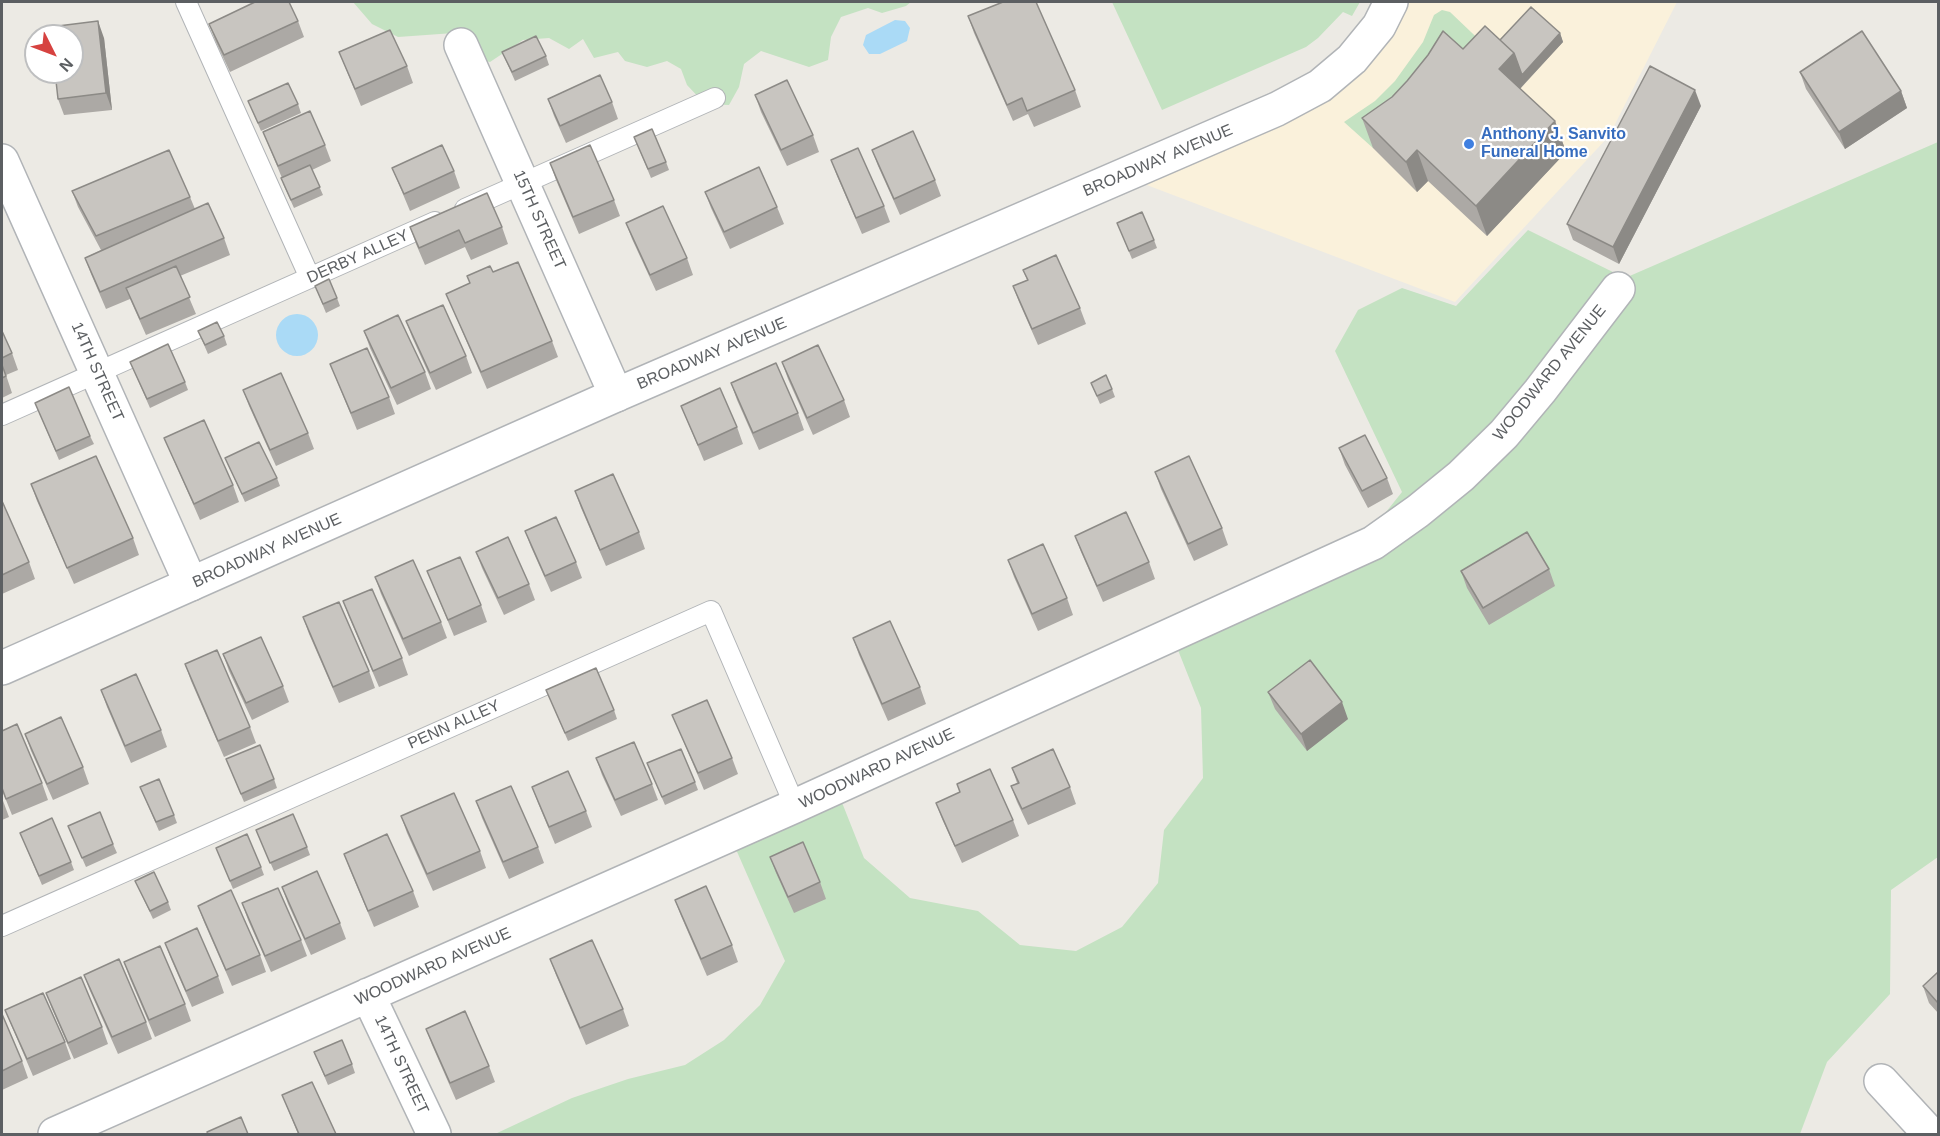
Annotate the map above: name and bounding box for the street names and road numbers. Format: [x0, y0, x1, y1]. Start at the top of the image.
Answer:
street label: BROADWAY AVENUE [1080, 121, 1236, 201]
street label: 15TH STREET [509, 167, 569, 273]
street label: DERBY ALLEY [304, 226, 412, 288]
street label: WOODWARD AVENUE [1489, 301, 1611, 445]
street label: BROADWAY AVENUE [634, 314, 790, 394]
street label: 14TH STREET [67, 319, 127, 425]
street label: BROADWAY AVENUE [190, 510, 344, 592]
street label: PENN ALLEY [405, 696, 503, 754]
street label: WOODWARD AVENUE [796, 725, 958, 813]
street label: WOODWARD AVENUE [352, 924, 514, 1010]
street label: 14TH STREET [370, 1013, 432, 1117]

